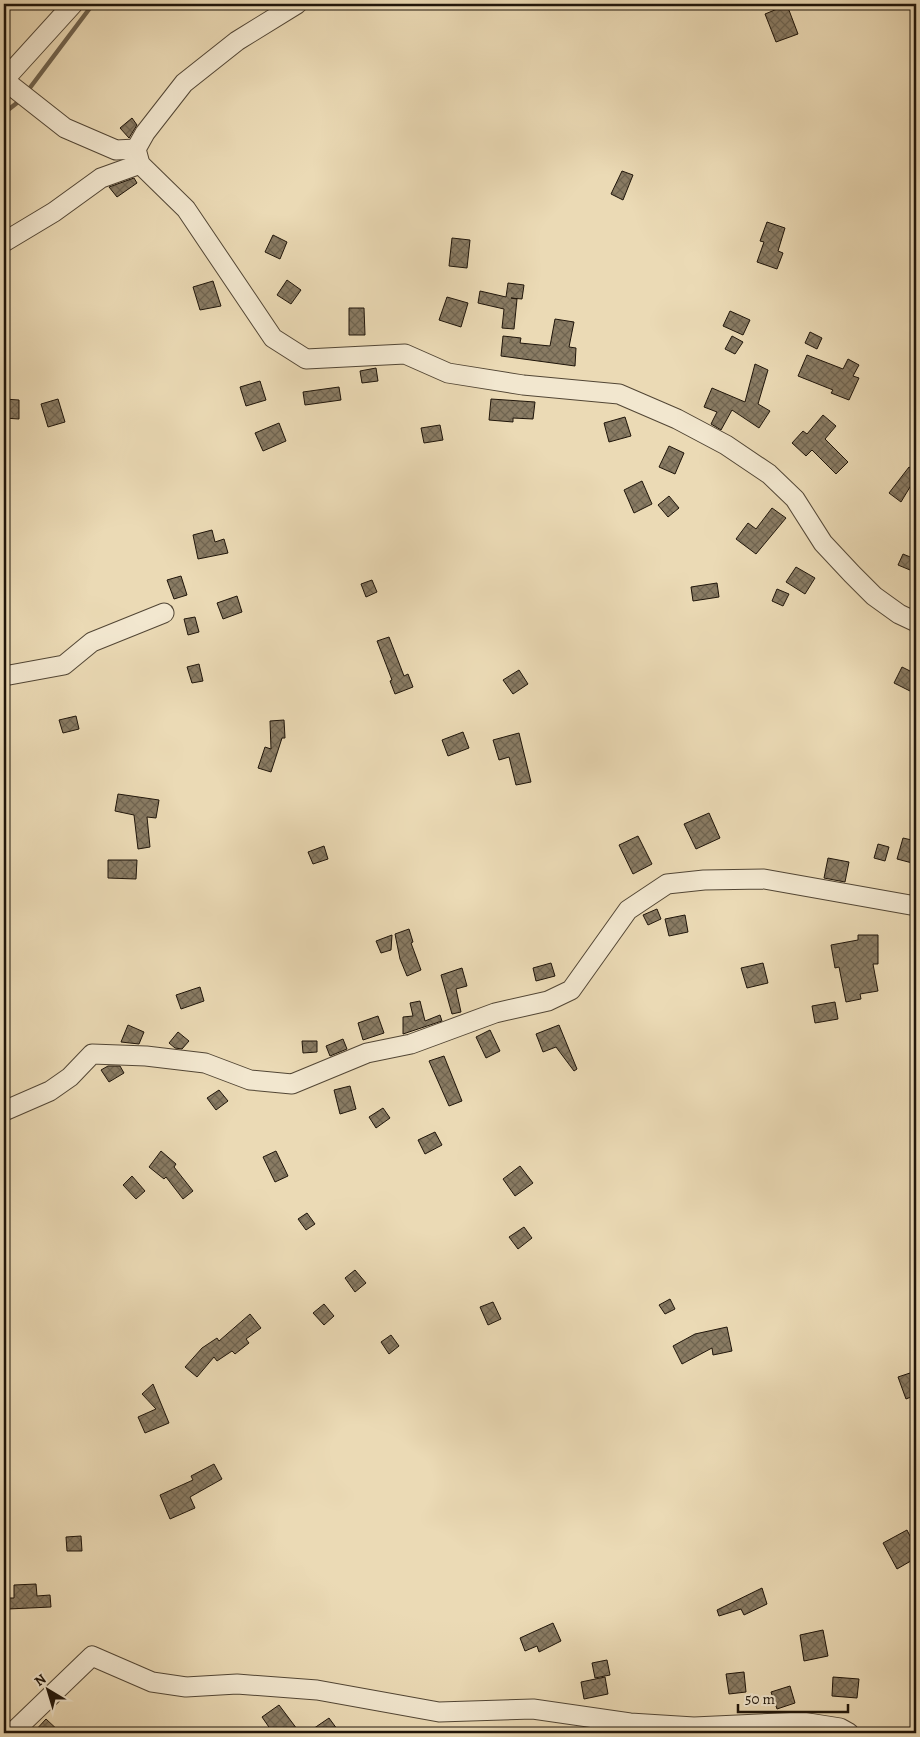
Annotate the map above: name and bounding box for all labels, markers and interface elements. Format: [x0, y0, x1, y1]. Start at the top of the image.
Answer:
north arrow [22, 1664, 72, 1714]
text: N [30, 1670, 50, 1691]
scale bar [738, 1682, 848, 1714]
text: 50 m [745, 1689, 775, 1709]

